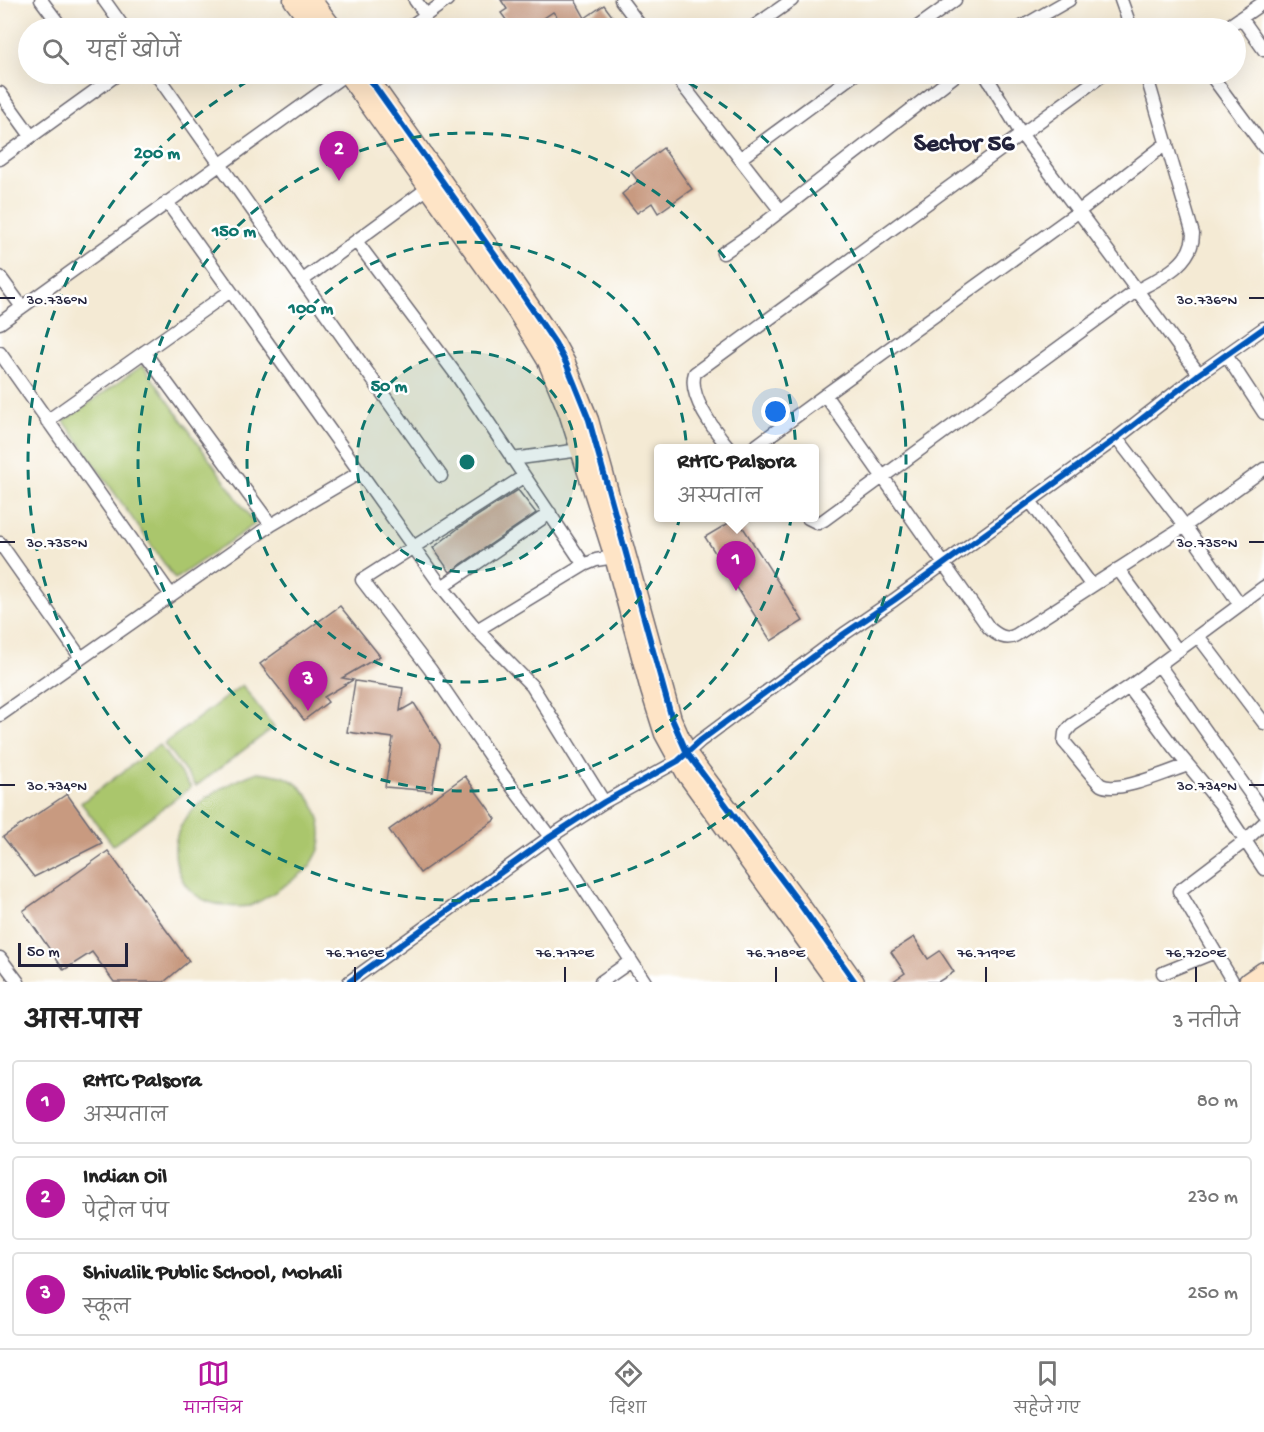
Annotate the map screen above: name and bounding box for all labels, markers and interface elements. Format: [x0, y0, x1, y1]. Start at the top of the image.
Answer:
search box [18, 18, 1246, 84]
icon: search [39, 35, 72, 68]
text: यहाँ खोजें [87, 40, 181, 66]
district label: Sector 56 [914, 130, 1015, 161]
pin: 2 [320, 132, 358, 181]
text: 200 m [134, 144, 180, 165]
text: 150 m [211, 222, 256, 243]
text: 30.736°N [26, 292, 88, 310]
text: 30.736°N [1176, 292, 1238, 310]
text: 100 m [288, 299, 334, 320]
text: 50 m [371, 377, 408, 398]
your location [761, 397, 790, 426]
popup [654, 444, 819, 522]
text: RHTC Palsora [677, 450, 796, 476]
centre of rings [457, 452, 477, 472]
text: अस्पताल [677, 487, 762, 510]
text: 30.735°N [25, 535, 88, 553]
text: 30.735°N [1175, 535, 1238, 553]
pin: 1 [716, 542, 756, 591]
pin: 3 [288, 662, 328, 711]
text: 30.734°N [26, 778, 87, 796]
text: 30.734°N [1176, 778, 1237, 796]
scale bar [18, 940, 128, 968]
text: 50 m [27, 944, 60, 963]
text: 76.716°E [325, 945, 384, 963]
text: 76.717°E [535, 945, 595, 963]
text: 76.718°E [746, 945, 806, 963]
text: 76.719°E [956, 945, 1015, 963]
text: 76.720°E [1165, 945, 1227, 963]
text: आस-पास [24, 1008, 141, 1039]
text: 3 नतीजे [1173, 1012, 1240, 1035]
text: RHTC Palsora [83, 1069, 201, 1095]
text: 1 [41, 1091, 50, 1114]
text: 80 m [1197, 1091, 1238, 1114]
text: अस्पताल [83, 1106, 168, 1129]
text: Indian Oil [83, 1165, 167, 1191]
text: 2 [41, 1187, 50, 1210]
text: 230 m [1188, 1187, 1238, 1210]
text: पेट्रोल पंप [83, 1202, 169, 1225]
text: Shivalik Public School, Mohali [83, 1261, 342, 1287]
text: 3 [40, 1283, 51, 1306]
text: 250 m [1187, 1283, 1238, 1306]
text: स्कूल [83, 1298, 131, 1321]
tab: मानचित्र [184, 1357, 243, 1425]
tab: दिशा [610, 1357, 646, 1425]
tab: सहेजे गए [1014, 1357, 1080, 1425]

